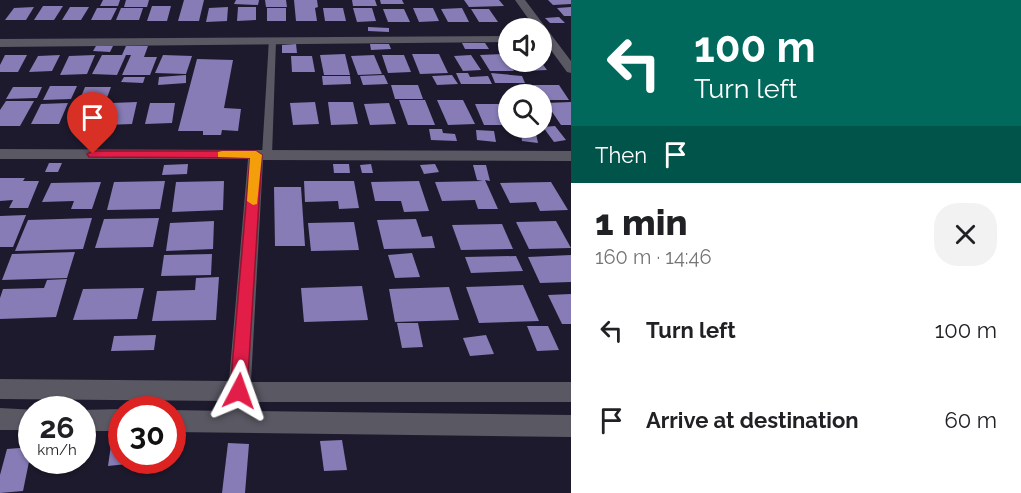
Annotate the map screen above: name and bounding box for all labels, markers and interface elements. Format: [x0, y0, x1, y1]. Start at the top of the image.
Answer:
map controls [498, 18, 552, 138]
button: sound [498, 18, 552, 72]
text: 100 m [694, 23, 816, 72]
icon: left [595, 24, 673, 102]
text: Turn left [694, 73, 797, 104]
button: search [498, 84, 552, 138]
pin [67, 92, 118, 154]
icon: arrive [76, 101, 109, 134]
icon: arrive [659, 138, 692, 171]
text: Then [595, 142, 647, 168]
text: 1 min [595, 201, 687, 243]
button: close [934, 203, 997, 266]
text: 160 m · 14:46 [595, 245, 712, 269]
icon: left [595, 314, 628, 347]
text: Turn left [646, 317, 736, 343]
text: 100 m [935, 317, 997, 343]
position arrow [207, 359, 271, 423]
speed limit sign: 30 [108, 396, 186, 474]
icon: arrive [595, 404, 628, 437]
text: Arrive at destination [646, 407, 859, 433]
text: 60 m [944, 407, 997, 433]
text: 26 [39, 410, 75, 445]
text: km/h [37, 441, 77, 459]

